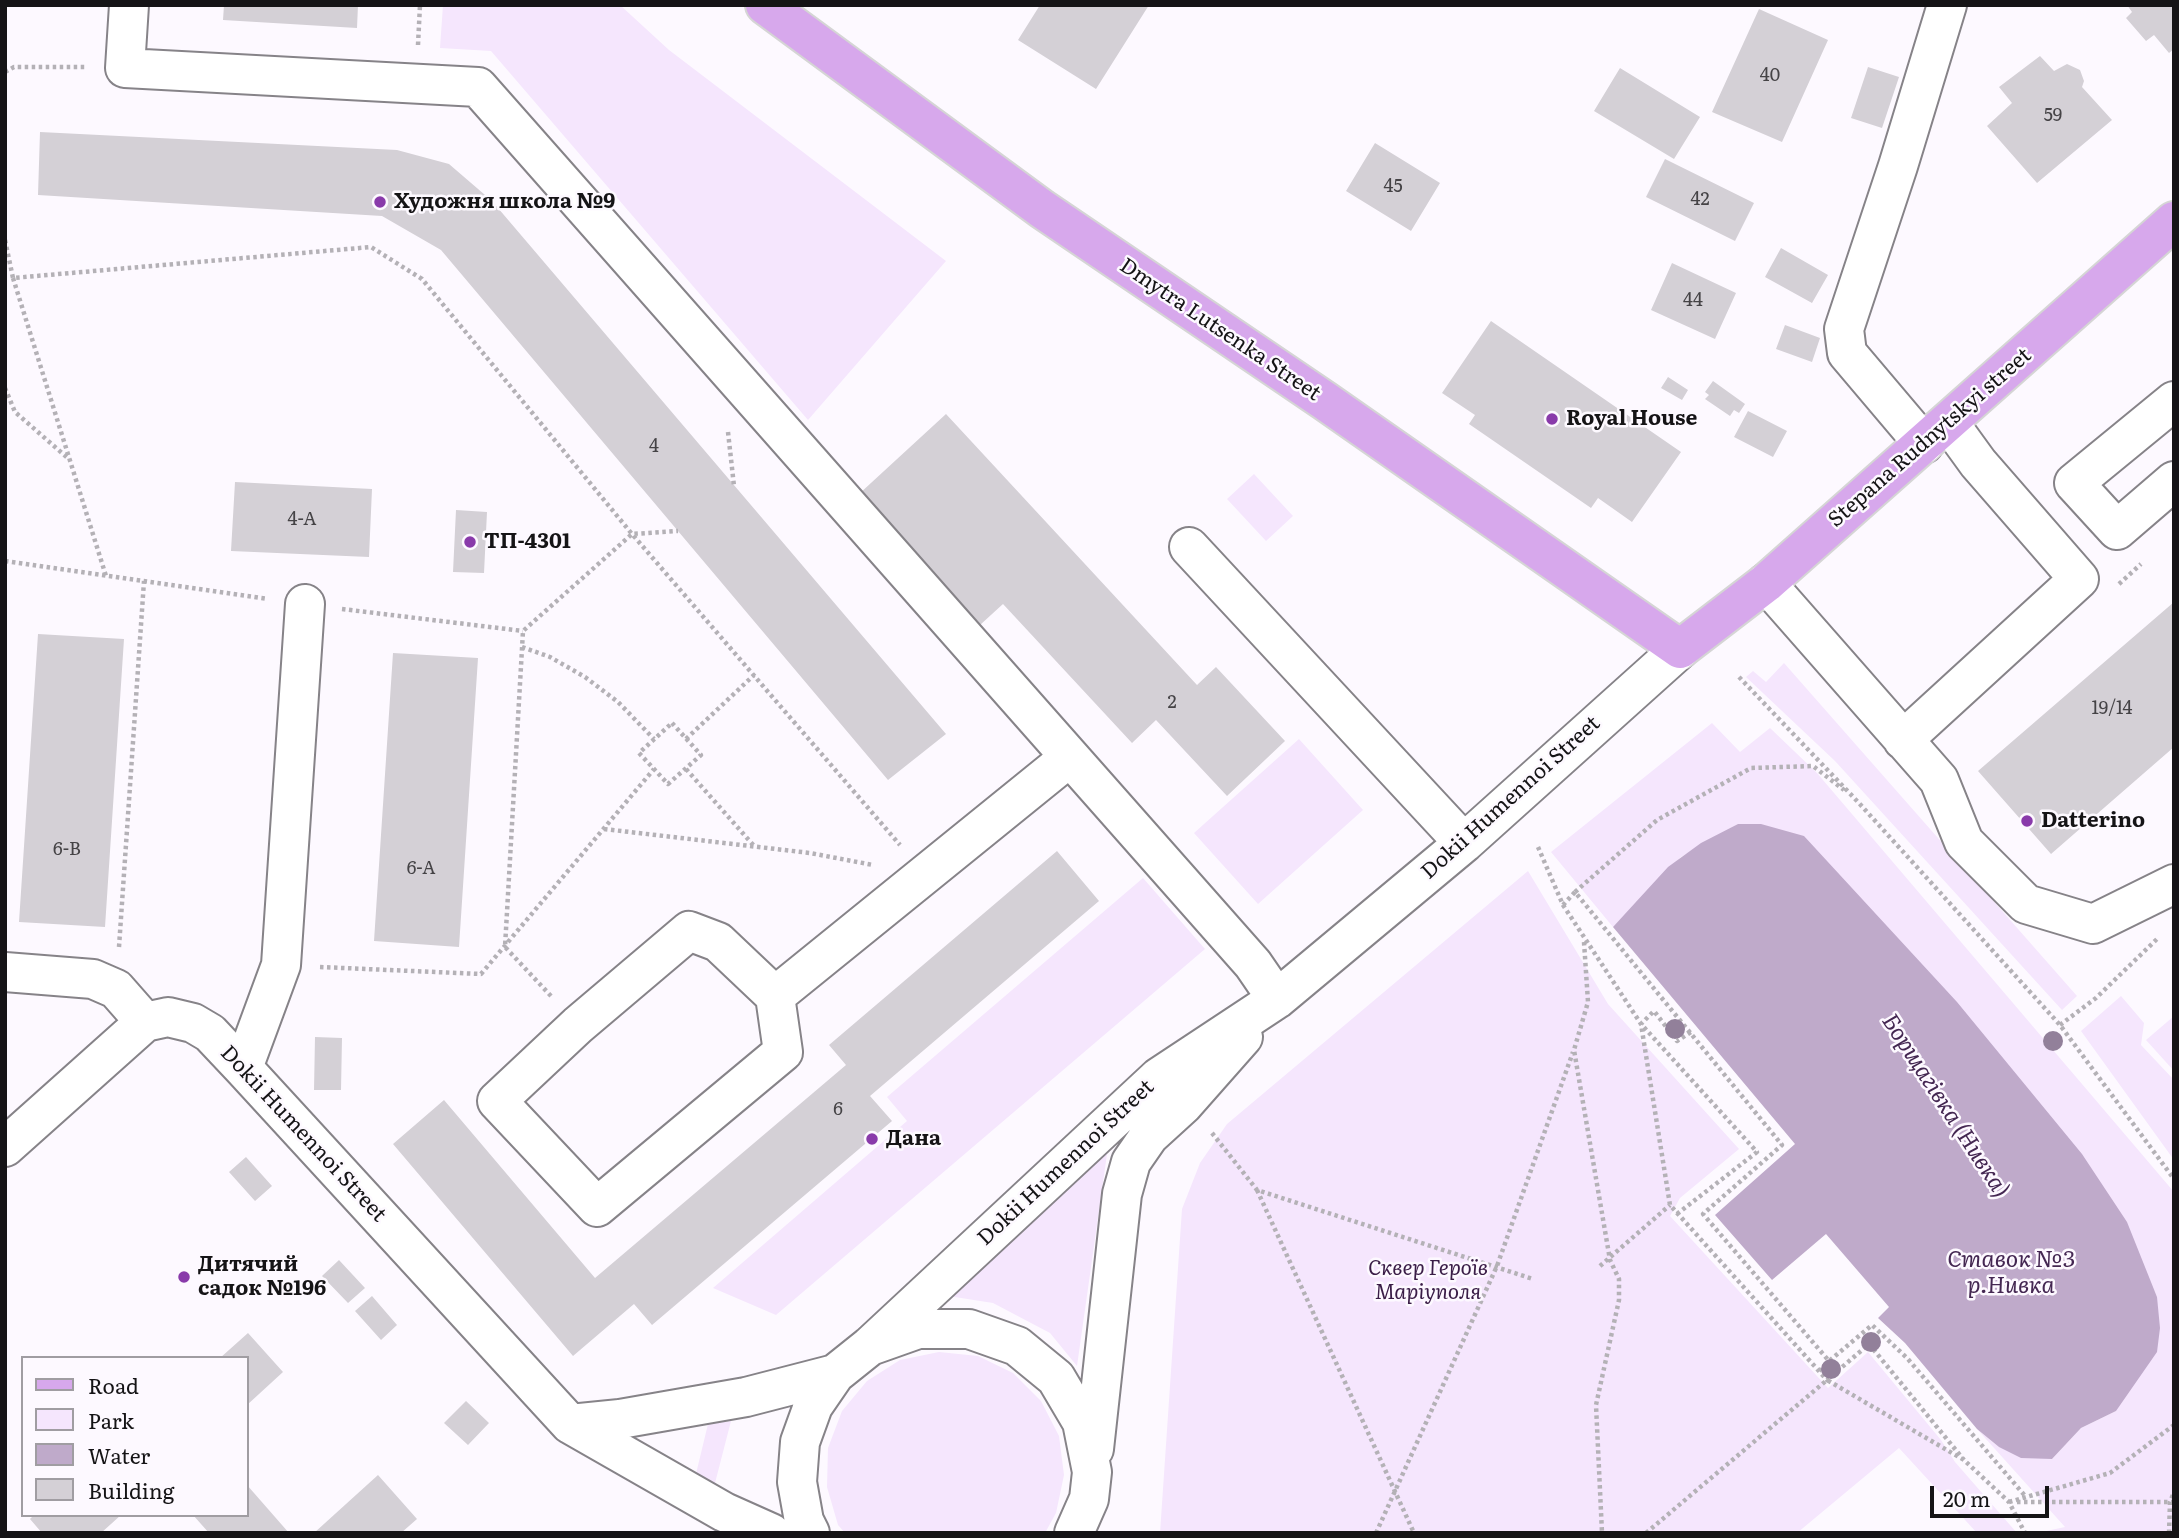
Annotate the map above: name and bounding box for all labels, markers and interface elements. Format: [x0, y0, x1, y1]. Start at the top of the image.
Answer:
house number: 40 [1760, 65, 1780, 87]
house number: 59 [2044, 105, 2062, 127]
house number: 45 [1383, 176, 1403, 198]
place label: Художня школа №9 [394, 189, 615, 215]
house number: 42 [1690, 189, 1710, 211]
marker: Художня школа №9 [372, 194, 388, 210]
street label: Dmytra Lutsenka Street [1115, 253, 1325, 407]
house number: 44 [1683, 290, 1703, 312]
street label: Stepana Rudnytskyi street [1823, 343, 2037, 533]
place label: Royal House [1566, 406, 1697, 432]
marker: Royal House [1544, 411, 1560, 427]
house number: 4 [649, 436, 659, 458]
house number: 4-А [288, 509, 316, 531]
place label: ТП-4301 [484, 529, 571, 555]
marker: ТП-4301 [462, 534, 478, 550]
house number: 2 [1167, 692, 1177, 714]
house number: 19/14 [2092, 698, 2132, 720]
street label: Dokii Humennoi Street [1417, 711, 1605, 885]
place label: Datterino [2041, 808, 2145, 834]
marker: Datterino [2019, 813, 2035, 829]
house number: 6-В [53, 839, 81, 861]
house number: 6-А [407, 858, 435, 880]
water label: Борщагівка (Нивка) [1875, 1009, 2015, 1203]
street label: Dokii Humennoi Street [215, 1041, 391, 1227]
street label: Dokii Humennoi Street [973, 1075, 1159, 1251]
house number: 6 [833, 1099, 843, 1121]
place label: Дана [886, 1126, 941, 1152]
marker: Дана [864, 1131, 880, 1147]
water label: Ставок №3 р.Нивка [1947, 1246, 2075, 1300]
place label: Дитячий садок №196 [198, 1252, 326, 1302]
park label: Сквер Героїв Маріуполя [1368, 1256, 1488, 1306]
marker: Дитячий садок №196 [176, 1269, 192, 1285]
legend [21, 1356, 248, 1517]
text: Road [88, 1369, 139, 1400]
text: Park [88, 1404, 134, 1435]
text: Water [88, 1439, 150, 1470]
scale bar [1934, 1472, 2053, 1516]
text: Building [88, 1474, 174, 1505]
text: 20 m [1943, 1482, 1990, 1513]

